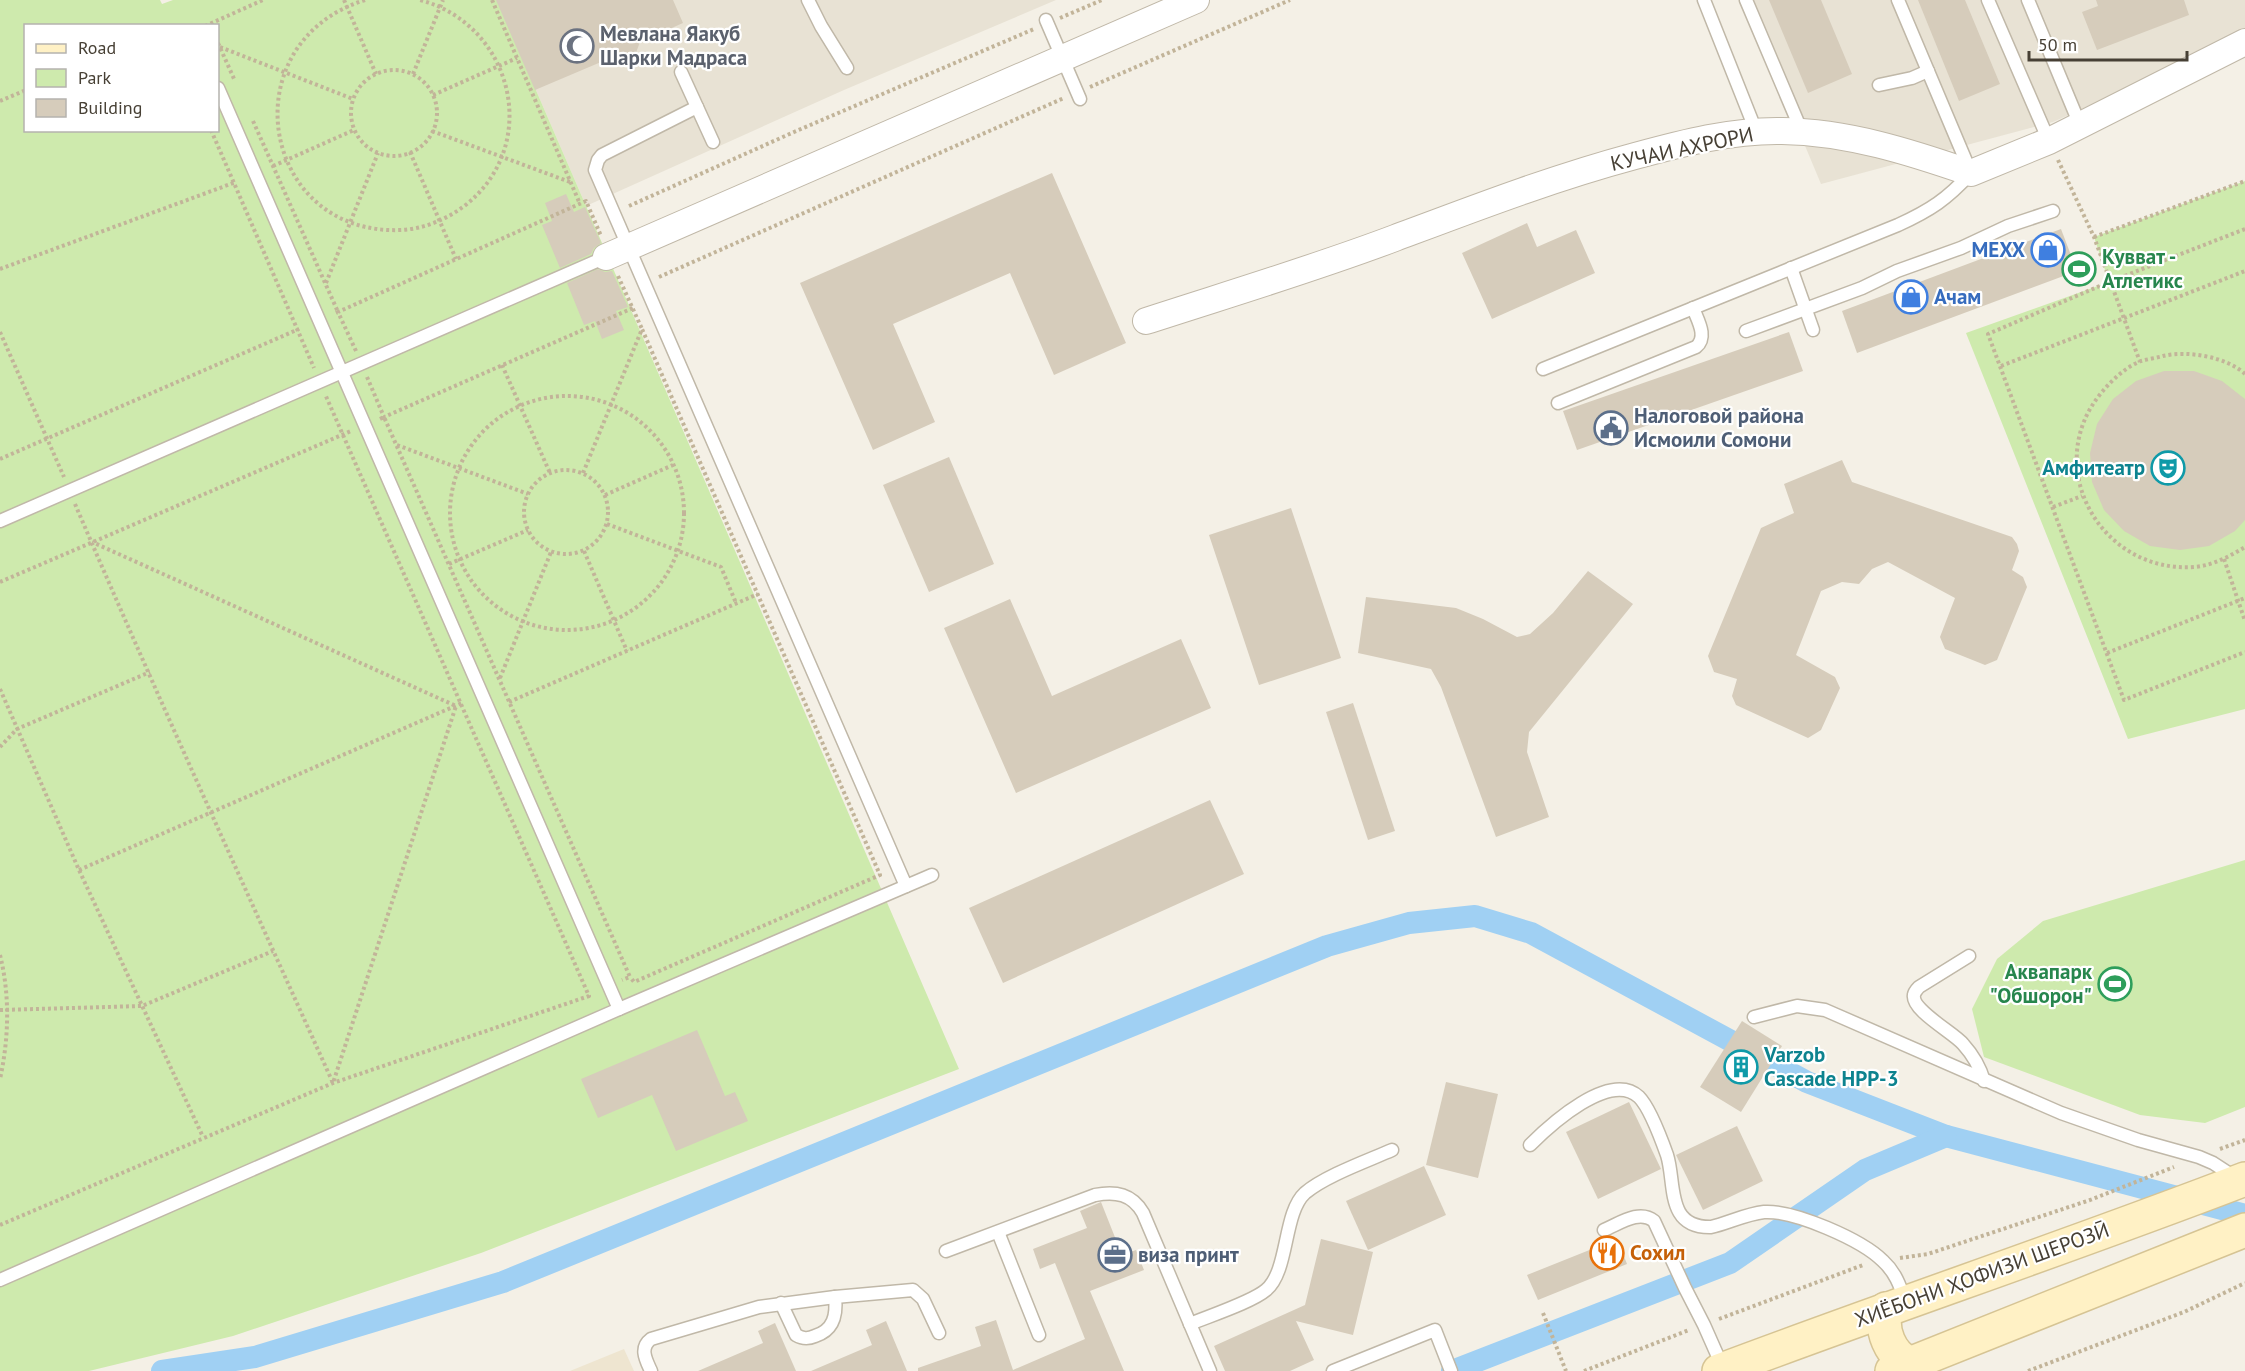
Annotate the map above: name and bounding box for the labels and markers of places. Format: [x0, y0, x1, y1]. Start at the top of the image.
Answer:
place label: Мевлана Яакуб Шарки Мадраса [600, 20, 747, 71]
mosque icon: Мевлана Яакуб Шарки Мадраса [559, 28, 595, 64]
shop icon: MEXX [2030, 232, 2066, 268]
place label: MEXX [1971, 236, 2026, 263]
place label: Кувват - Атлетикс [2102, 243, 2183, 294]
sports icon: Кувват - Атлетикс [2061, 251, 2097, 287]
shop icon: Ачам [1893, 279, 1929, 315]
place label: Ачам [1934, 283, 1981, 310]
place label: Налоговой района Исмоили Сомони [1634, 402, 1804, 453]
public building icon: Налоговой района Исмоили Сомони [1593, 410, 1629, 446]
theatre icon: Aмфитеатр [2150, 450, 2186, 486]
place label: Aмфитеатр [2042, 454, 2145, 481]
place label: Аквапарк "Обшорон" [1990, 958, 2093, 1009]
sports icon: Аквапарк "Обшорон" [2097, 966, 2133, 1002]
place label: Varzob Cascade HPP-3 [1763, 1041, 1899, 1092]
building icon: Varzob Cascade HPP-3 [1723, 1049, 1759, 1085]
restaurant icon: Сохил [1589, 1235, 1625, 1271]
office icon: виза принт [1097, 1237, 1133, 1273]
place label: Сохил [1630, 1239, 1685, 1266]
place label: виза принт [1138, 1241, 1239, 1268]

